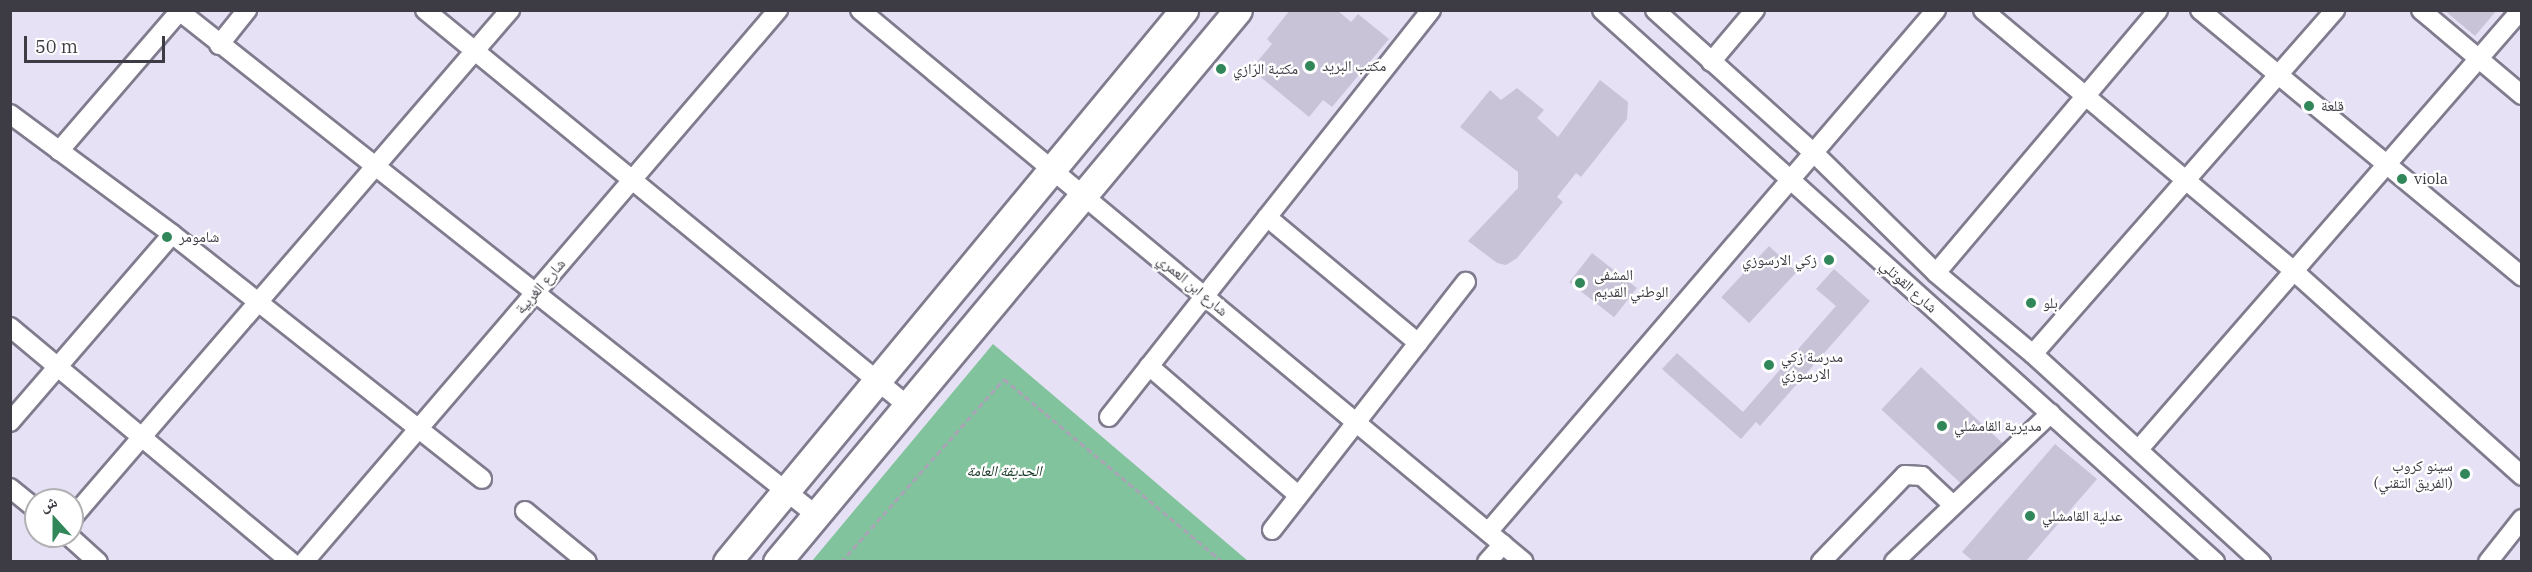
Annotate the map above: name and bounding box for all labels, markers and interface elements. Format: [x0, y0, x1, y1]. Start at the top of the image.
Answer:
scale bar [27, 24, 168, 62]
text: 50 m [35, 35, 78, 58]
place label: مكتب البريد [1322, 57, 1386, 75]
marker: مكتب البريد [1303, 59, 1317, 73]
place label: مكتبة الرّازي [1233, 60, 1298, 78]
marker: مكتبة الرّازي [1214, 62, 1228, 76]
place label: قلعة [2321, 97, 2344, 115]
marker: قلعة [2302, 99, 2316, 113]
place label: viola [2414, 170, 2448, 188]
marker: viola [2395, 172, 2409, 186]
place label: شامومر [179, 228, 219, 246]
marker: شامومر [160, 230, 174, 244]
street label: شارع ابن العمري [1154, 250, 1232, 320]
place label: زكي الارسوزي [1742, 251, 1817, 269]
marker: زكي الارسوزي [1822, 253, 1836, 267]
street label: شارع الغربية [511, 255, 569, 317]
street label: شارع القوتلي [1877, 256, 1941, 316]
place label: المشفى الوطني القديم [1594, 265, 1669, 300]
marker: المشفى الوطني القديم [1571, 274, 1589, 292]
place label: بلو [2043, 294, 2058, 312]
marker: بلو [2024, 296, 2038, 310]
place label: مدرسة زكي الارسوزي [1781, 347, 1843, 382]
marker: مدرسة زكي الارسوزي [1762, 358, 1776, 372]
place label: مديرية القامشلي [1954, 417, 2042, 435]
marker: مديرية القامشلي [1935, 419, 1949, 433]
place label: سينو كروب (الفريق التقني) [2374, 456, 2453, 491]
park label: الحديقة العامة [966, 462, 1042, 480]
marker: سينو كروب (الفريق التقني) [2458, 467, 2472, 481]
north arrow [24, 488, 84, 548]
text: ش [37, 491, 60, 515]
place label: عدلية القامشلي [2042, 507, 2123, 525]
marker: عدلية القامشلي [2023, 509, 2037, 523]

